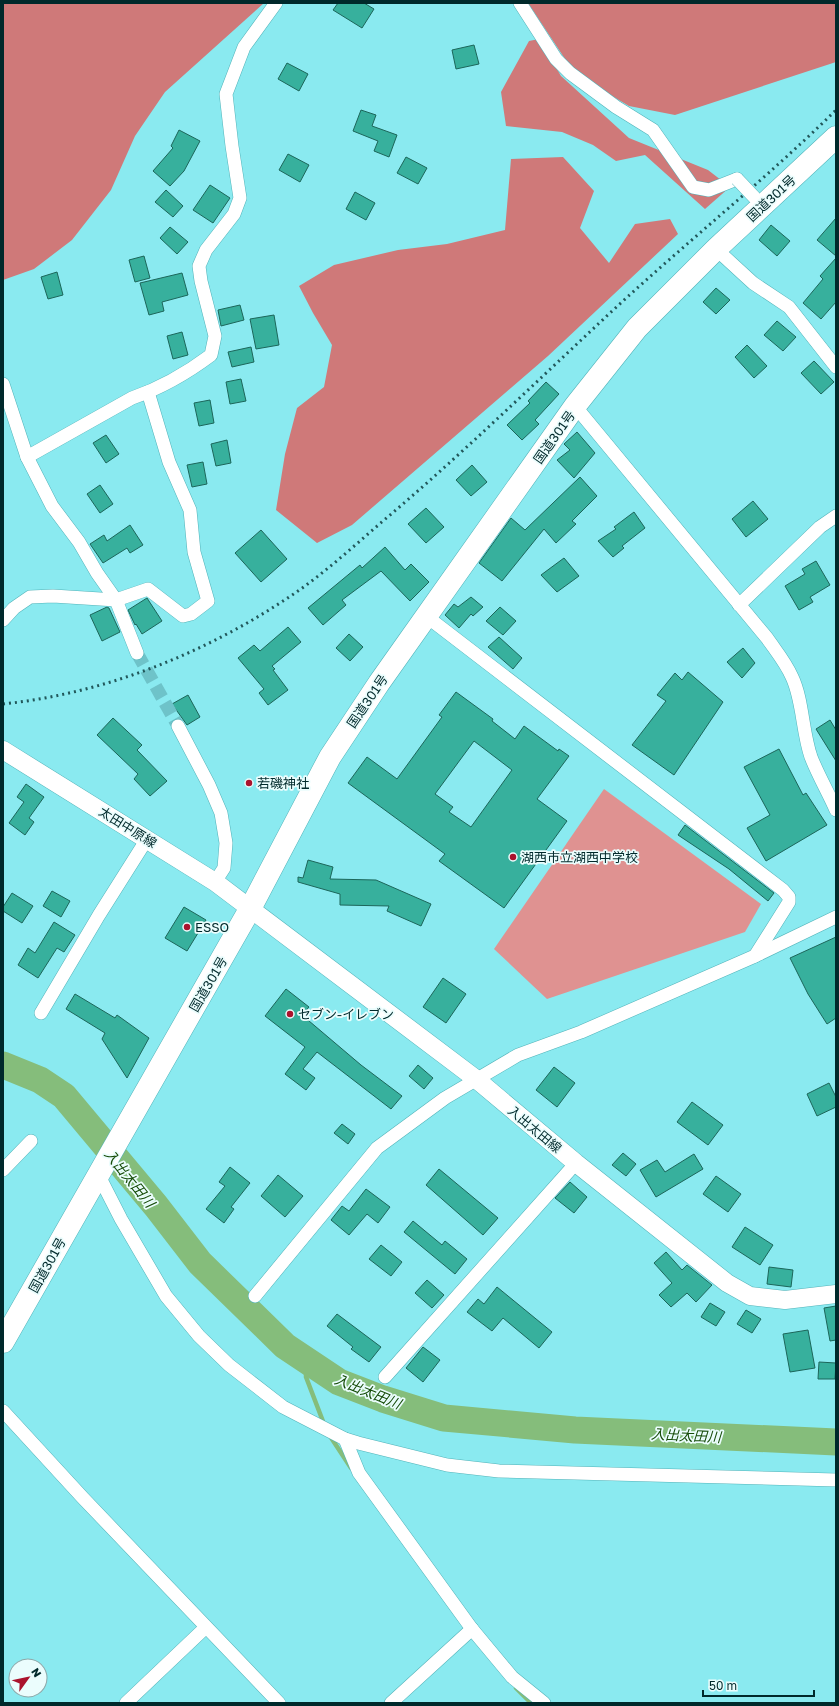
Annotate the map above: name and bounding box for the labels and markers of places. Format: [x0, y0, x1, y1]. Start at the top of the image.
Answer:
place label: 若磯神社 [257, 775, 309, 791]
marker: 若磯神社 [244, 778, 254, 788]
place label: 湖西市立湖西中学校 [521, 849, 638, 865]
marker: 湖西市立湖西中学校 [508, 852, 518, 862]
place label: ESSO [195, 919, 229, 935]
marker: ESSO [182, 922, 192, 932]
place label: セブン-イレブン [298, 1006, 394, 1022]
marker: セブン-イレブン [285, 1009, 295, 1019]

